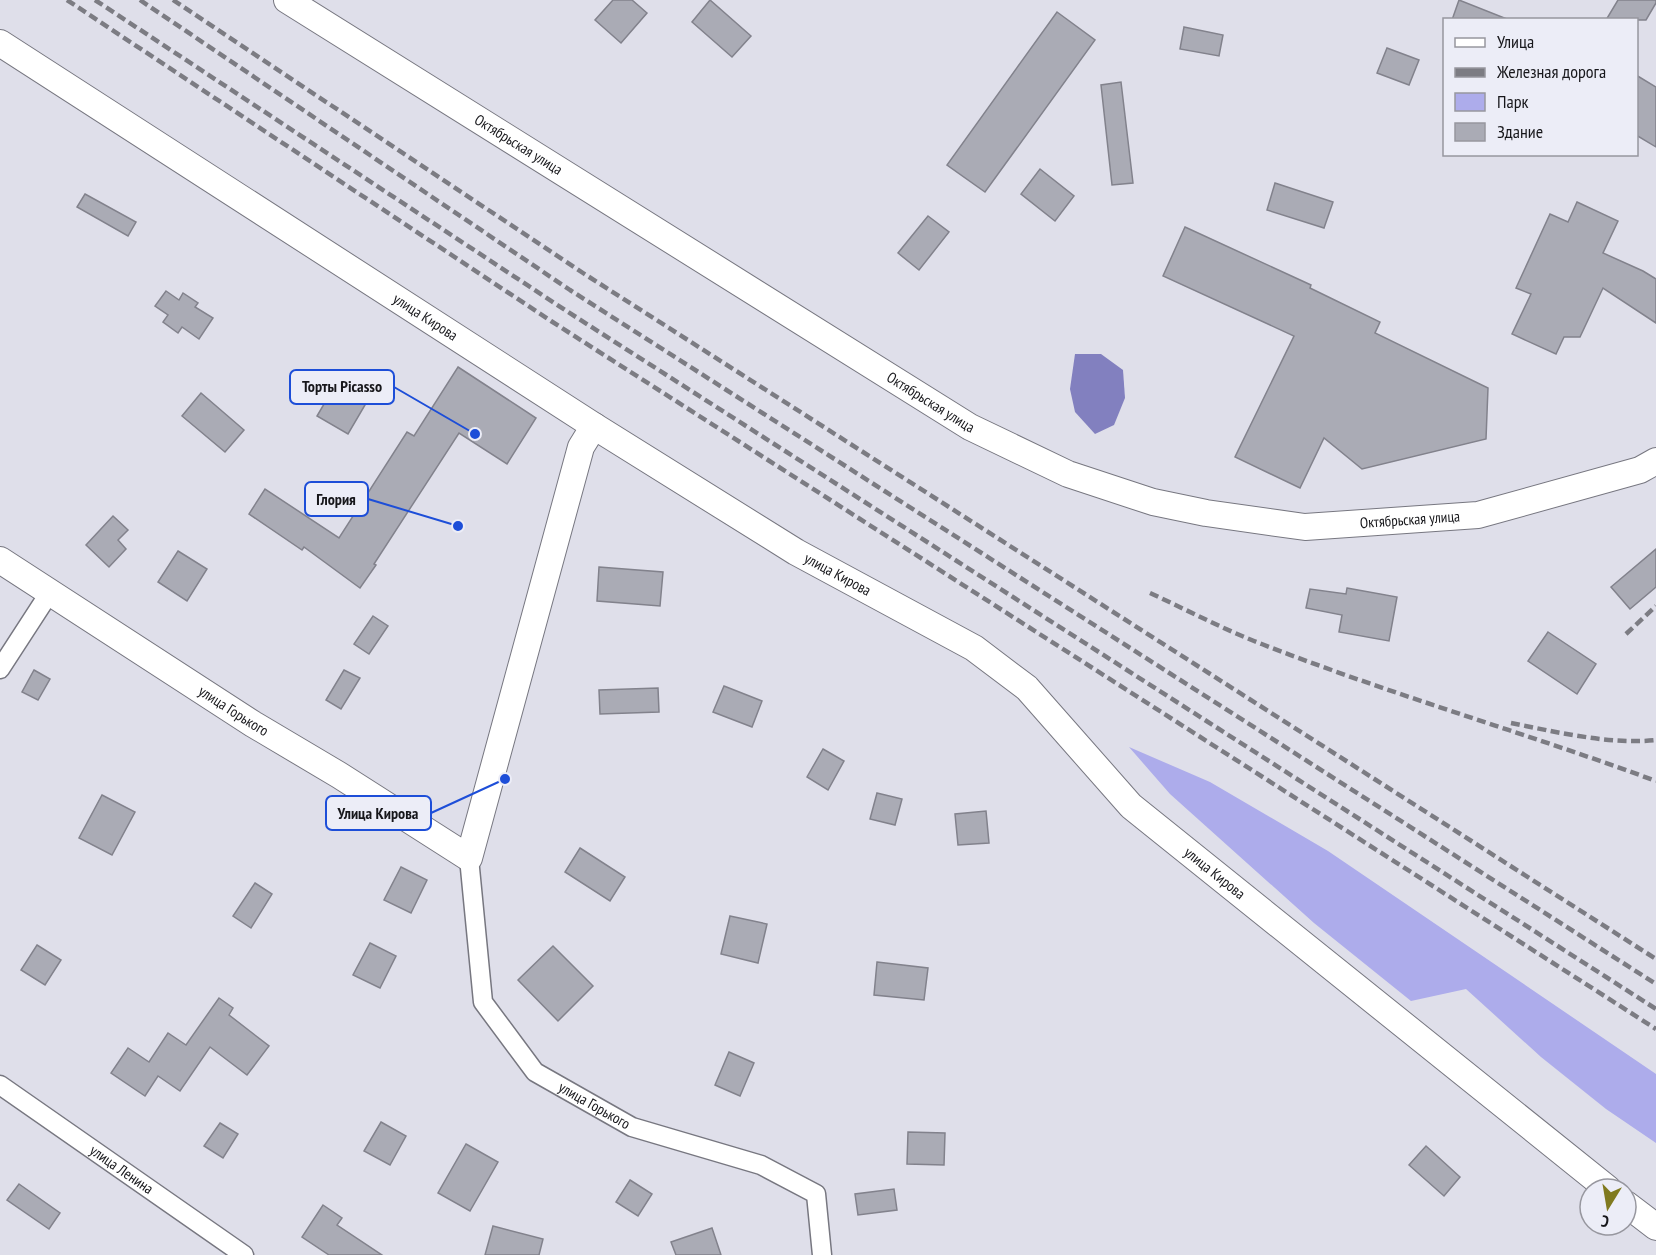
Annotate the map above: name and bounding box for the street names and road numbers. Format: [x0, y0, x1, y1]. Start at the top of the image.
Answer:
street label: Октябрьская улица [471, 110, 566, 179]
street label: улица Кирова [390, 289, 461, 345]
street label: Октябрьская улица [883, 367, 978, 437]
street label: Октябрьская улица [1359, 506, 1461, 532]
street label: улица Кирова [801, 548, 874, 600]
street label: улица Горького [195, 681, 272, 740]
street label: улица Кирова [1180, 842, 1249, 903]
street label: улица Горького [555, 1077, 634, 1133]
street label: улица Ленина [86, 1140, 157, 1198]

